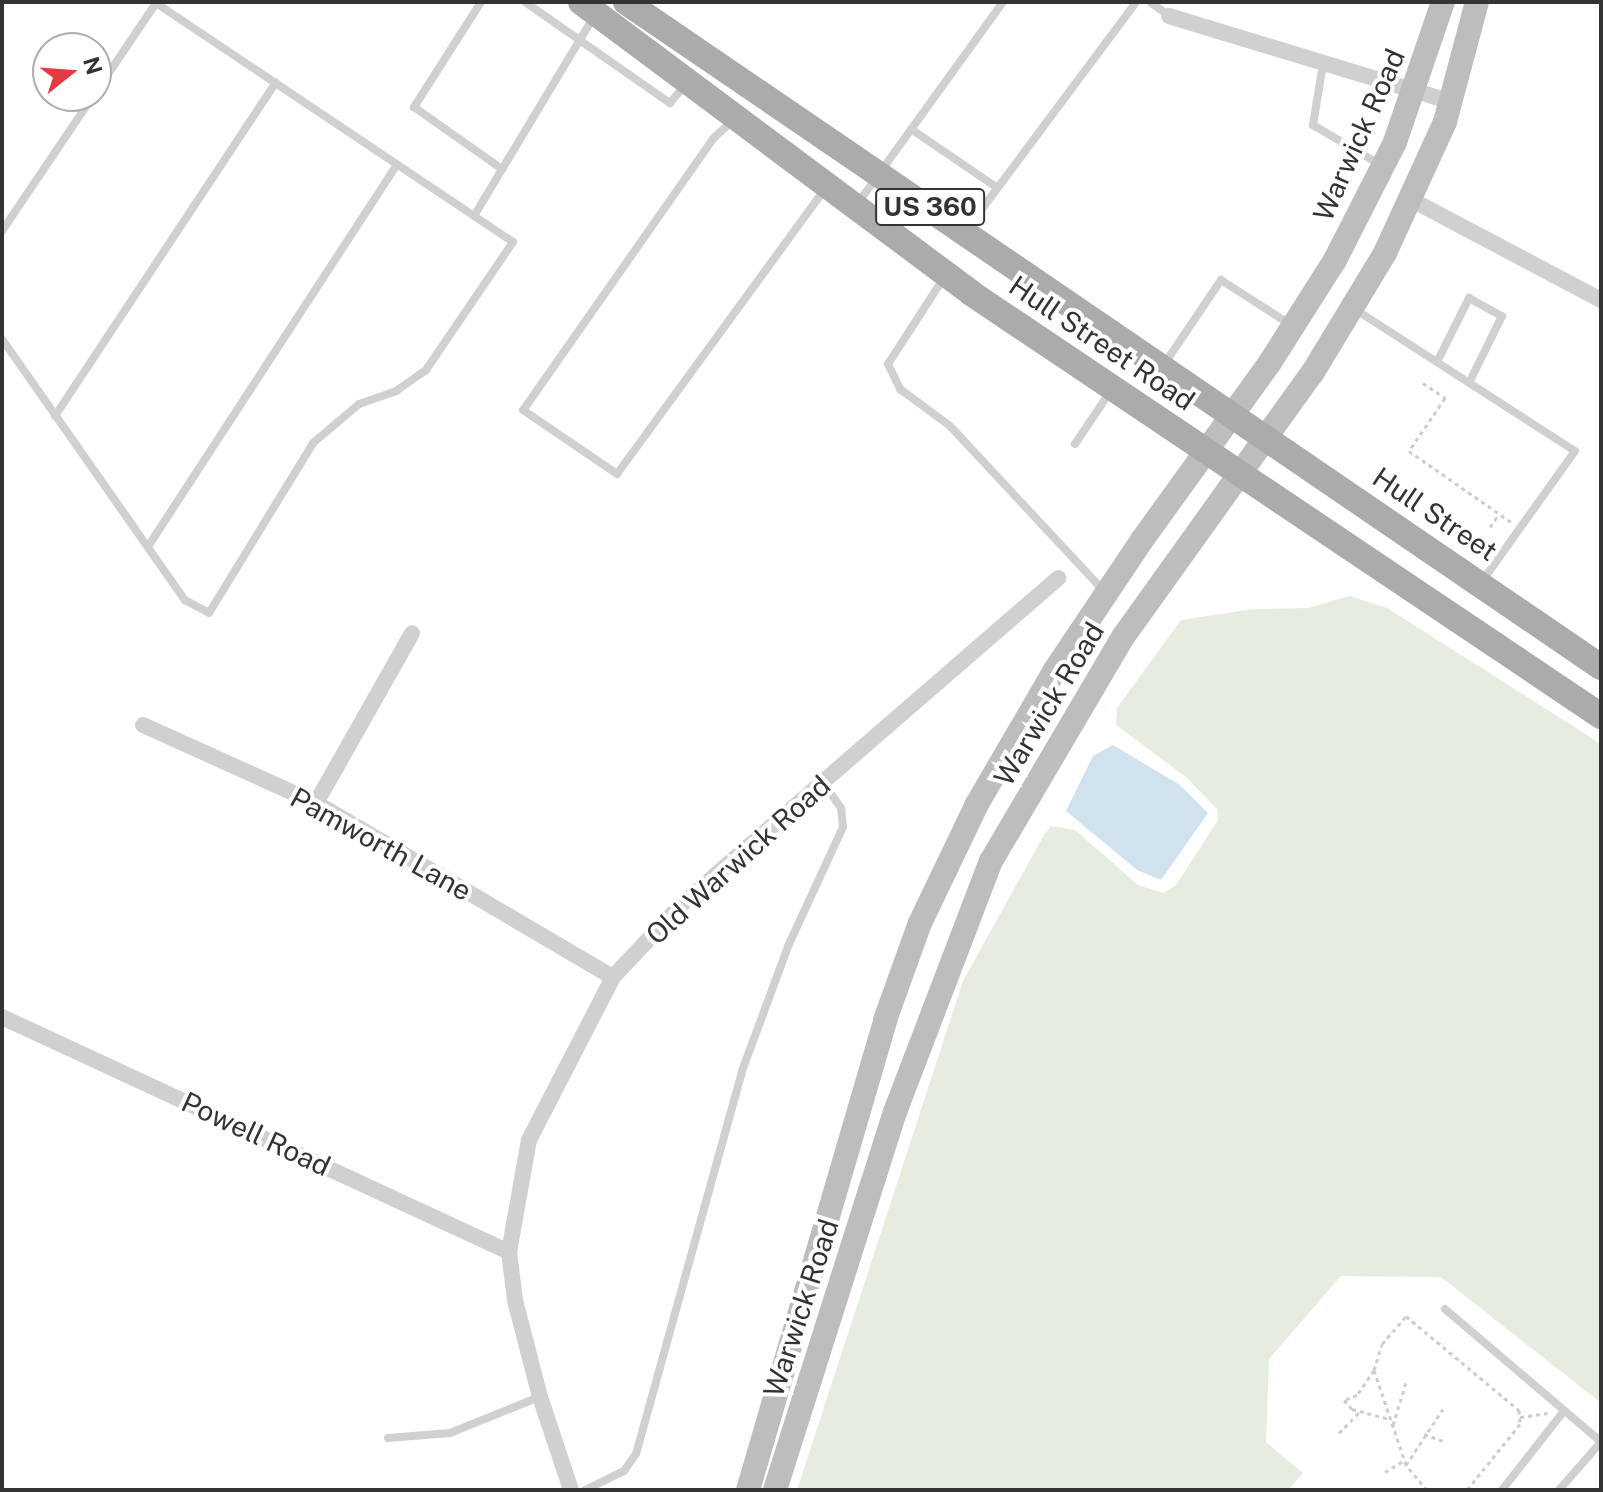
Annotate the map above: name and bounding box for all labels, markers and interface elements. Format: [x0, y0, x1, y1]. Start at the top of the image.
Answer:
north arrow [32, 32, 112, 112]
street label: Warwick Road [1306, 44, 1412, 226]
text: N [78, 54, 108, 78]
road number: US 360 [874, 185, 986, 229]
street label: Hull Street Road [1003, 269, 1201, 417]
street label: Hull Street [1366, 460, 1504, 568]
street label: Warwick Road [987, 616, 1111, 792]
street label: Old Warwick Road [639, 768, 837, 952]
street label: Pamworth Lane [285, 780, 477, 908]
street label: Powell Road [176, 1085, 336, 1183]
street label: Warwick Road [756, 1215, 846, 1401]

